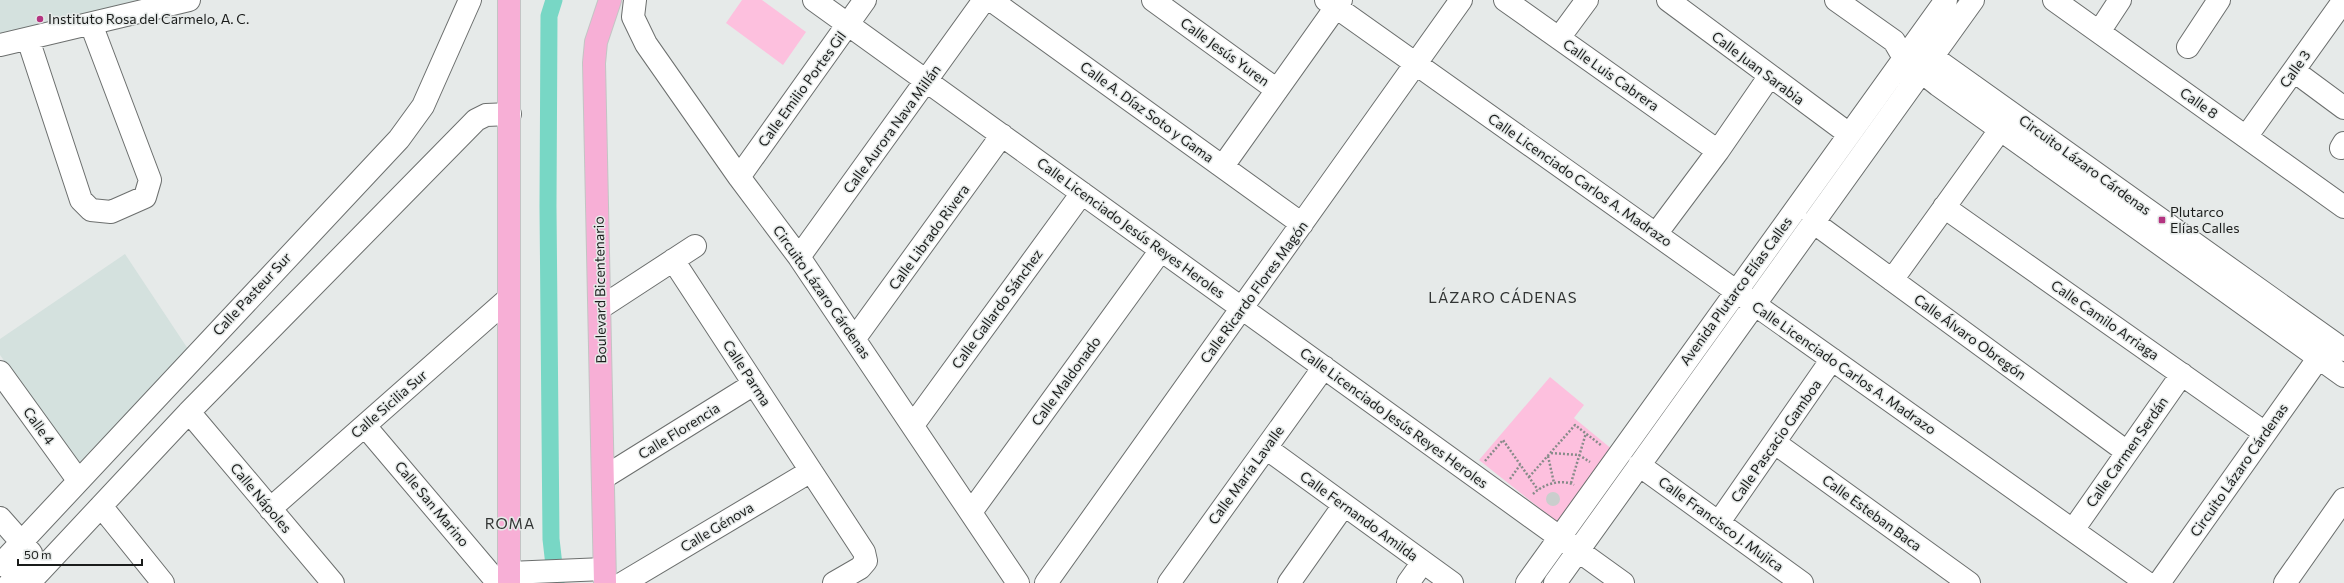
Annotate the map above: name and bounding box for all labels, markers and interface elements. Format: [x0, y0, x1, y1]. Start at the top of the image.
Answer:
place label: Instituto Rosa del Carmelo, A. C. [48, 10, 249, 27]
marker: Instituto Rosa del Carmelo, A. C. [35, 14, 45, 24]
street label: Calle Jesús Yuren [1178, 14, 1273, 90]
street label: Calle Juan Sarabia [1709, 27, 1808, 108]
street label: Calle Emilio Portes Gil [754, 28, 849, 150]
street label: Calle Luis Cabrera [1560, 35, 1663, 114]
street label: Calle 3 [2276, 47, 2314, 91]
street label: Calle A. Díaz Soto y Gama [1077, 57, 1217, 166]
street label: Calle Aurora Nava Millán [839, 61, 944, 196]
street label: Calle 8 [2177, 83, 2222, 122]
street label: Calle Licenciado Carlos A. Madrazo [1485, 109, 1676, 250]
street label: Circuito Lázaro Cárdenas [2016, 111, 2155, 218]
street label: Calle Licenciado Jesús Reyes Heroles [1034, 154, 1229, 302]
street label: Calle Librado Rivera [885, 181, 972, 293]
place label: Plutarco Elías Calles [2170, 203, 2240, 236]
street label: Avenida Plutarco Elías Calles [1676, 213, 1795, 368]
marker: Plutarco Elías Calles [2157, 215, 2167, 225]
street label: Boulevard Bicentenario [590, 216, 609, 364]
street label: Calle Ricardo Flores Magón [1196, 217, 1311, 366]
street label: Circuito Lázaro Cárdenas [770, 222, 875, 362]
street label: Calle Gallardo Sánchez [948, 246, 1046, 372]
street label: Calle Pasteur Sur [209, 248, 295, 339]
street label: Calle Camilo Arriaga [2048, 276, 2163, 363]
district label: LÁZARO CÁDENAS [1428, 287, 1578, 306]
street label: Calle Álvaro Obregón [1911, 290, 2030, 383]
street label: Calle Licenciado Carlos A. Madrazo [1749, 297, 1940, 438]
street label: Calle Maldonado [1027, 333, 1104, 429]
street label: Calle Parma [720, 337, 775, 409]
street label: Calle Licenciado Jesús Reyes Heroles [1297, 344, 1492, 492]
street label: Calle Sicilia Sur [347, 366, 430, 441]
street label: Calle Pascacio Gamboa [1727, 376, 1824, 505]
street label: Calle Carmen Serdán [2082, 393, 2171, 510]
street label: Calle Florencia [635, 399, 723, 462]
street label: Circuito Lázaro Cárdenas [2186, 400, 2291, 540]
street label: Calle 4 [20, 404, 59, 448]
street label: Calle María Lavalle [1204, 422, 1287, 527]
street label: Calle San Marino [392, 457, 473, 550]
street label: Calle Nápoles [227, 459, 295, 536]
street label: Calle Fernando Amilda [1297, 467, 1422, 564]
street label: Calle Esteban Baca [1819, 471, 1925, 554]
street label: Calle Francisco J. Mujica [1656, 473, 1787, 575]
street label: Calle Génova [677, 498, 756, 555]
district label: ROMA [485, 514, 535, 532]
scale bar [18, 541, 142, 567]
text: 50 m [24, 547, 52, 561]

